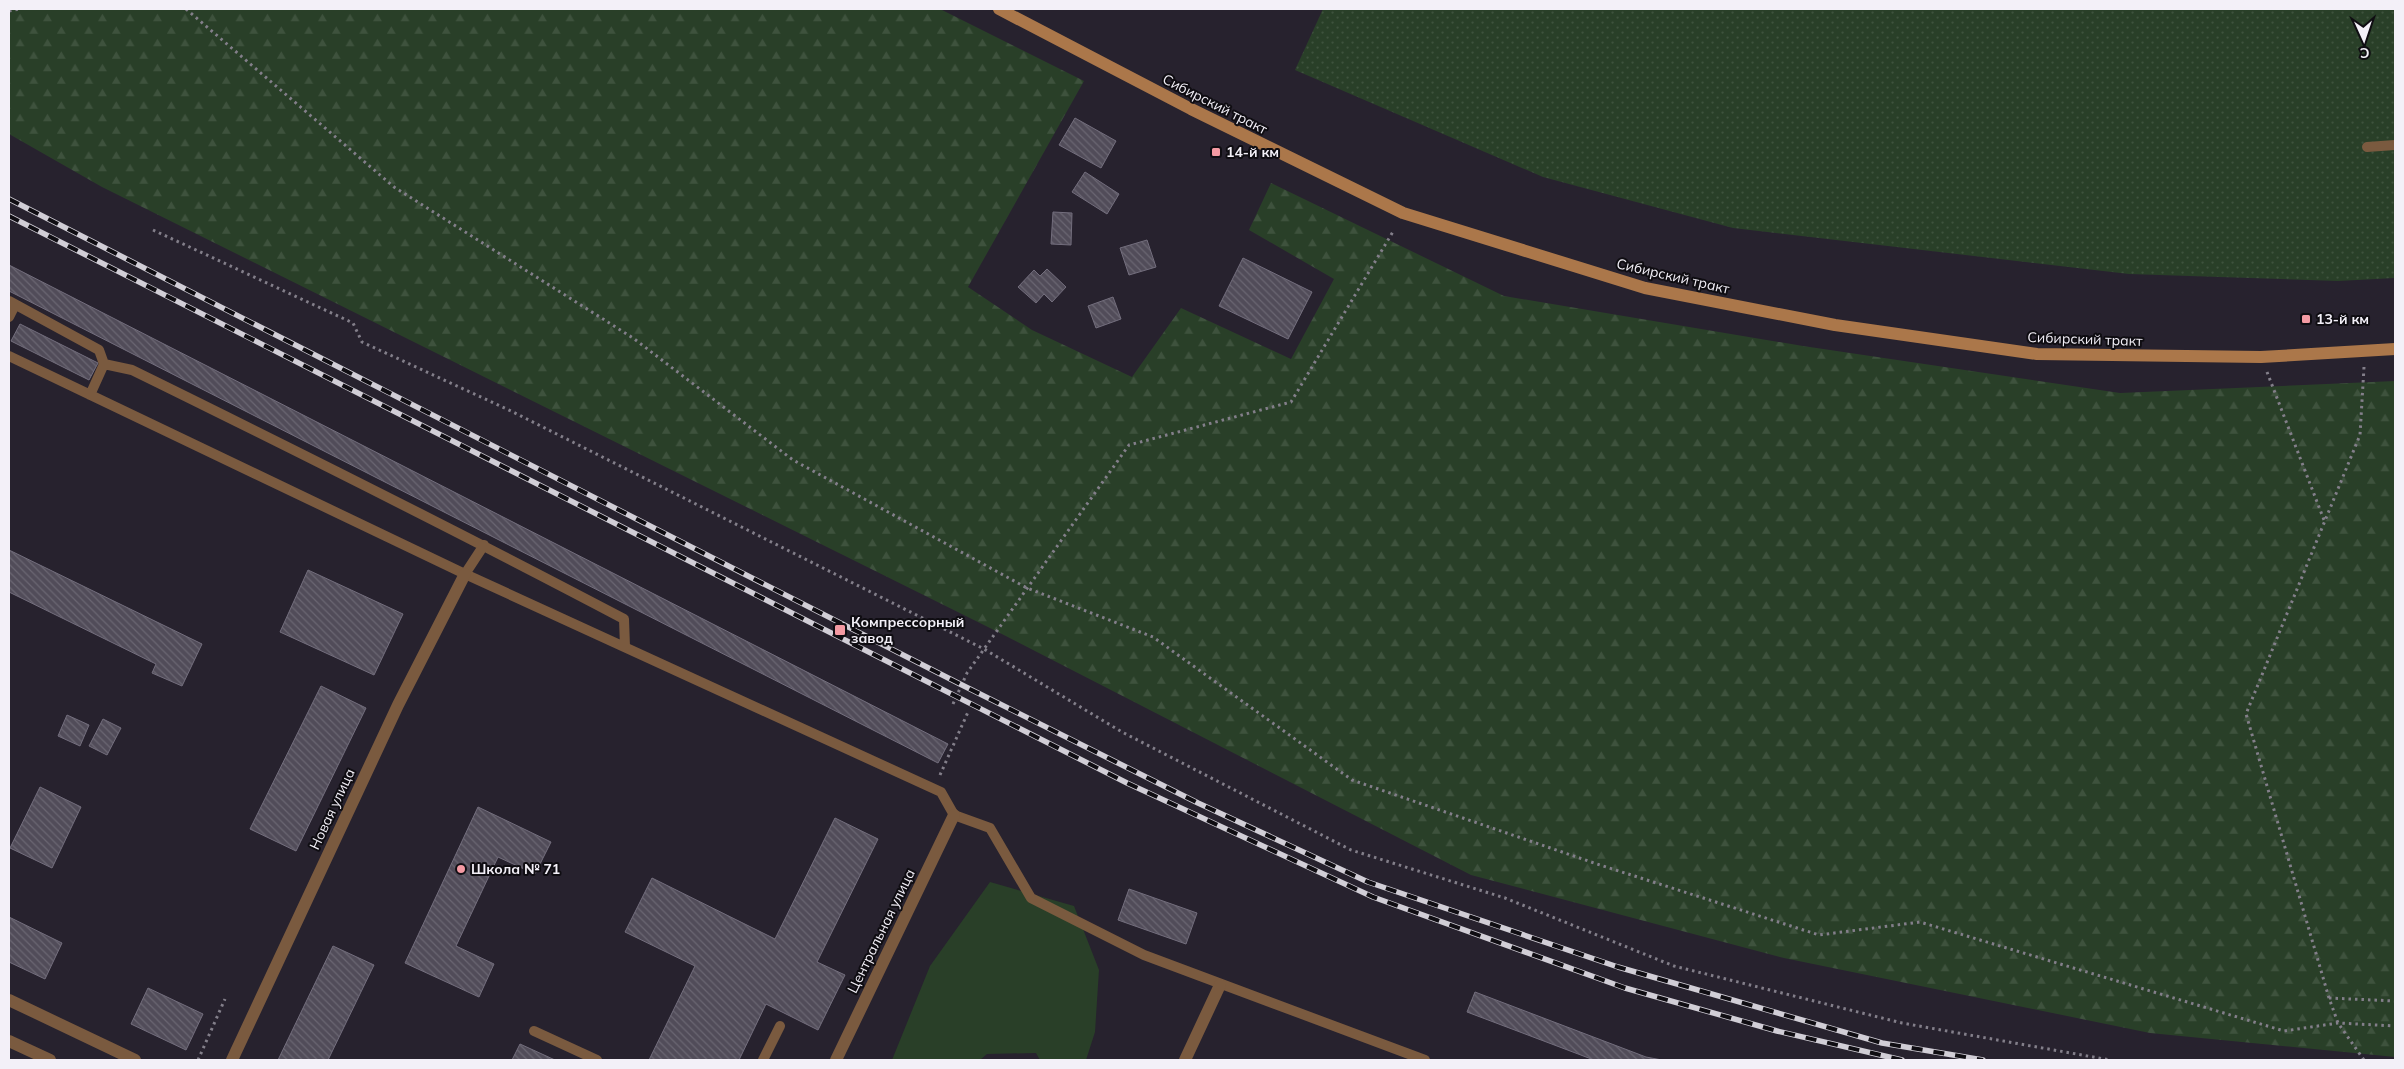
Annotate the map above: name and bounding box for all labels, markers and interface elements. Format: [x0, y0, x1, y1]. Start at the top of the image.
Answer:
north arrow [2339, 15, 2389, 65]
text: С [2359, 44, 2370, 62]
street label: Сибирский тракт [1160, 70, 1271, 138]
place label: 14-й км [1226, 143, 1279, 161]
marker: 14-й км [1210, 146, 1222, 158]
street label: Сибирский тракт [1615, 254, 1732, 298]
place label: 13-й км [2316, 310, 2369, 328]
marker: 13-й км [2300, 313, 2312, 325]
street label: Сибирский тракт [2027, 328, 2143, 350]
place label: Компрессорный завод [851, 613, 964, 647]
marker: Компрессорный завод [833, 623, 847, 637]
street label: Новая улица [305, 766, 359, 852]
place label: Школа № 71 [471, 860, 560, 878]
marker: Школа № 71 [455, 863, 467, 875]
street label: Центральная улица [843, 866, 919, 996]

